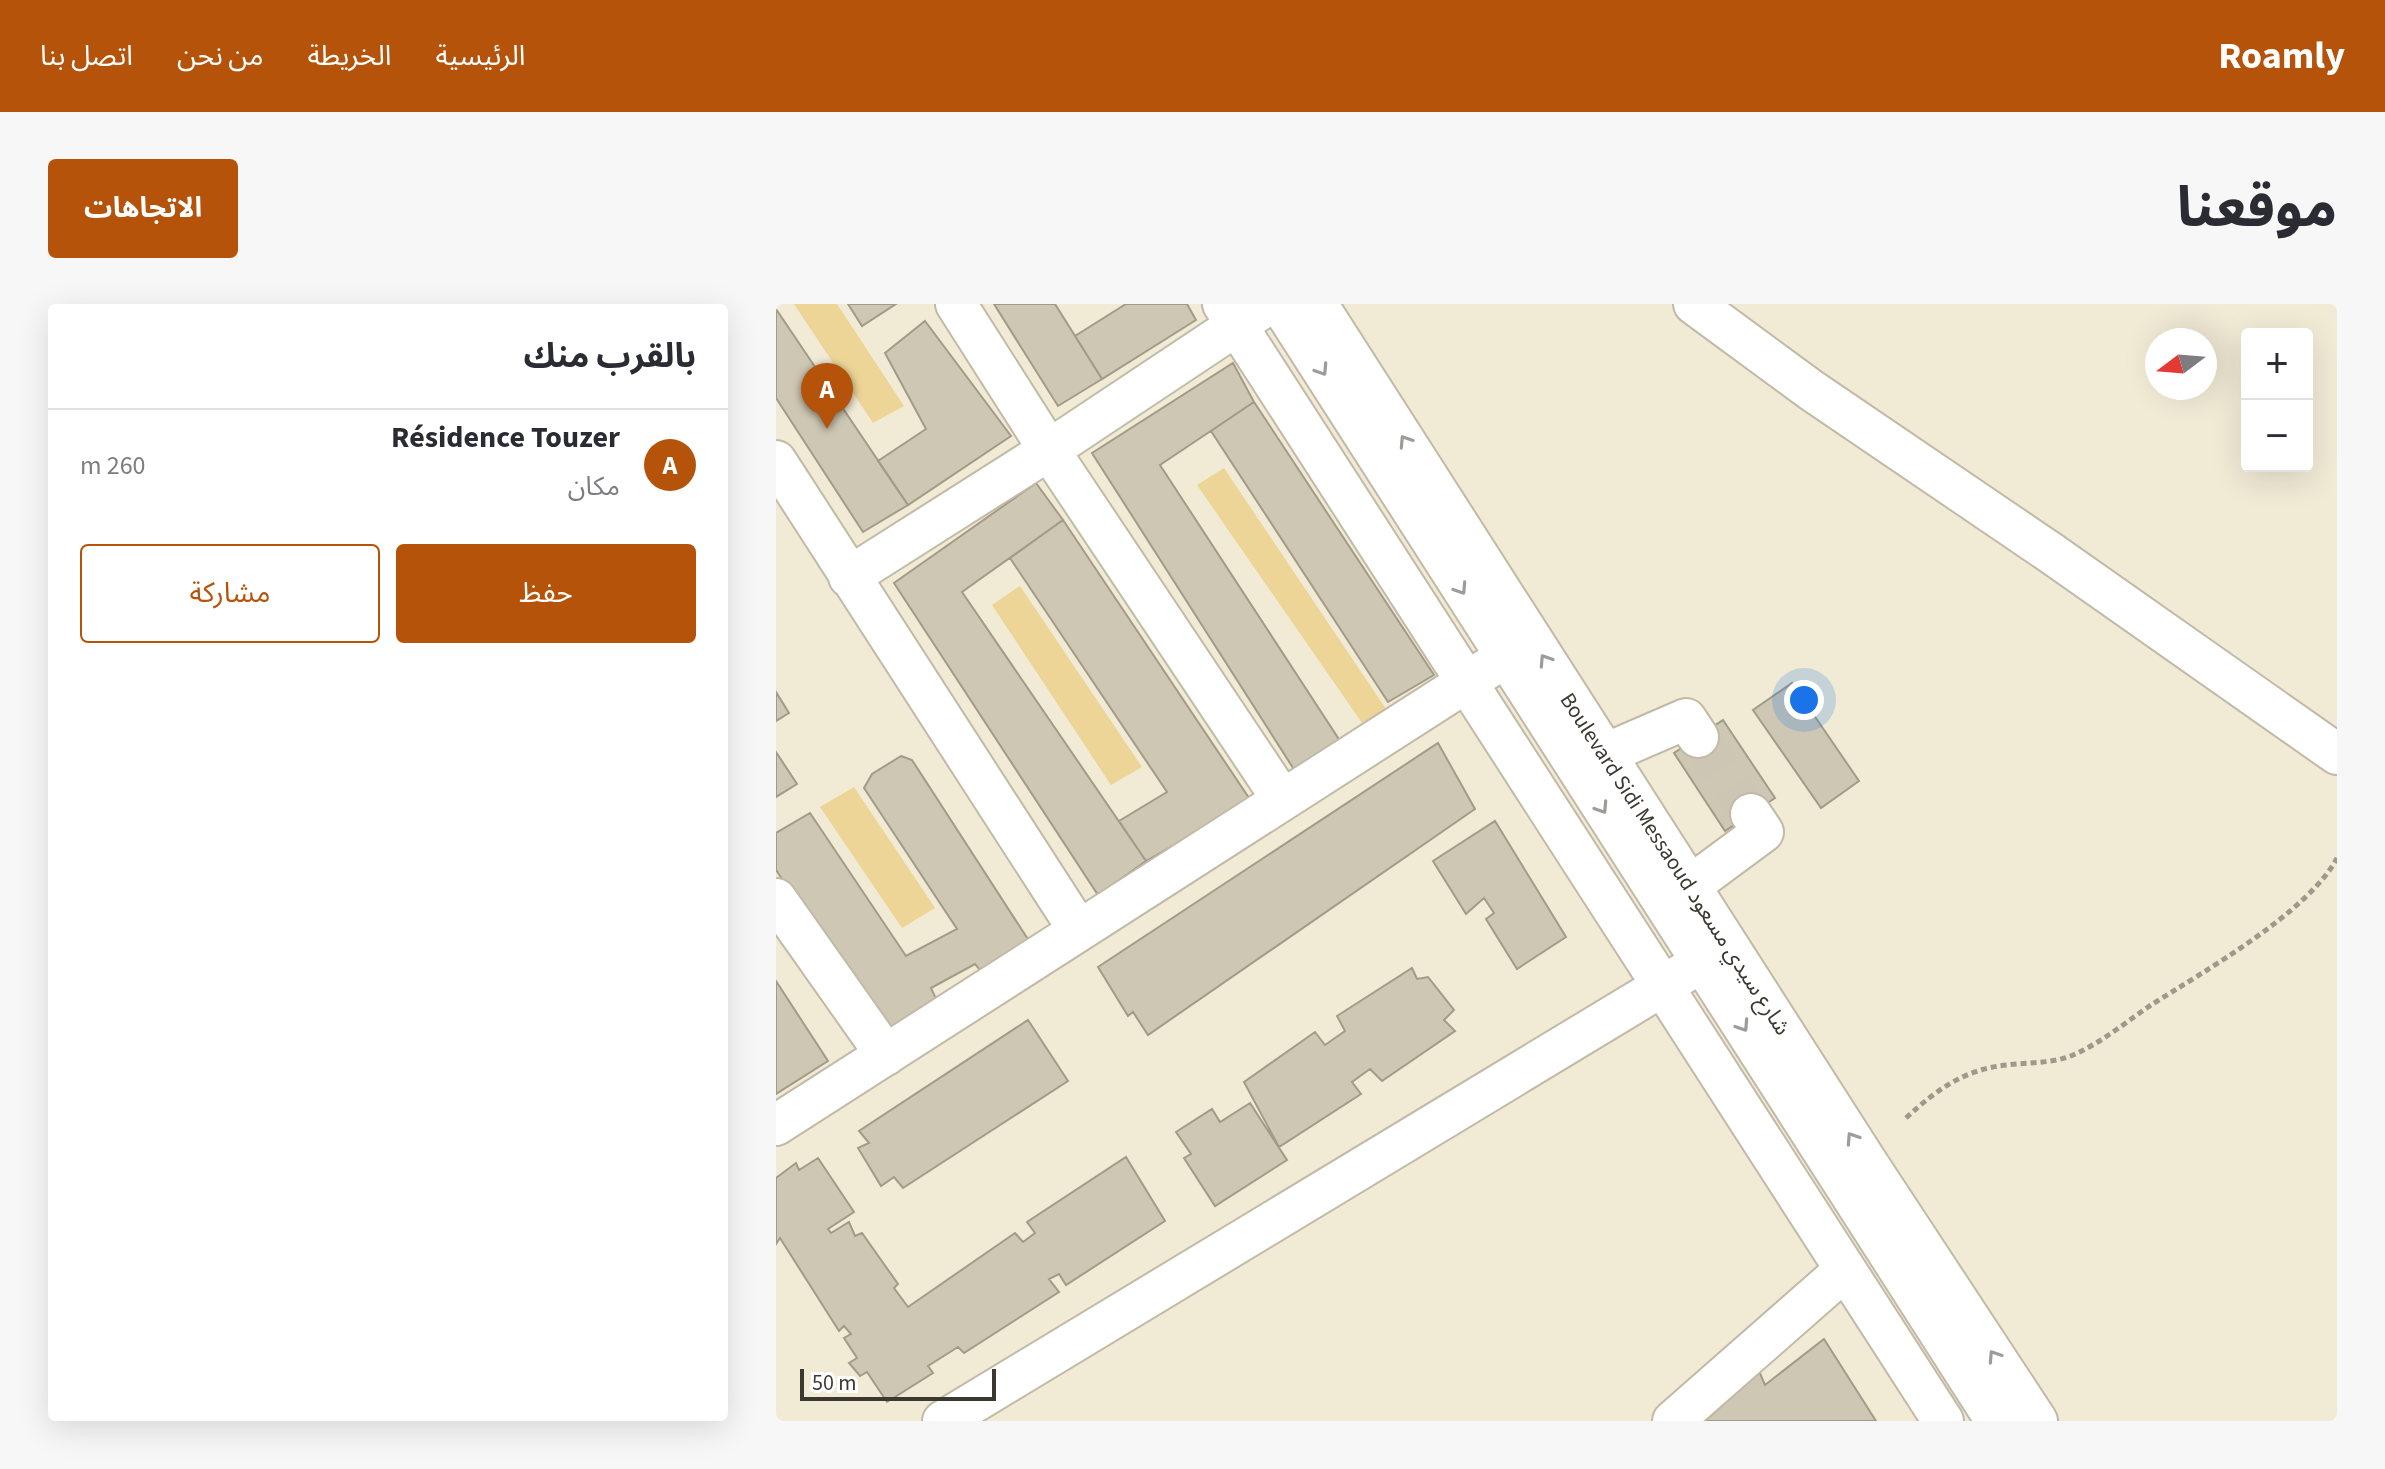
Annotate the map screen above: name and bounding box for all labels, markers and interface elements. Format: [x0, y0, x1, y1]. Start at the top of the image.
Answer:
text: Roamly [2218, 29, 2345, 83]
text: اتصل بنا [40, 36, 133, 76]
text: من نحن [177, 36, 264, 76]
text: الخريطة [308, 36, 391, 76]
text: الرئيسية [435, 36, 525, 76]
button: الاتجاهات [48, 159, 238, 258]
text: موقعنا [2177, 169, 2337, 248]
north arrow [2145, 328, 2217, 400]
map controls [2241, 328, 2313, 472]
button: + [2241, 328, 2313, 400]
text: بالقرب منك [523, 332, 696, 381]
one-way arrow [1312, 361, 1327, 376]
pin: A [801, 363, 853, 429]
button: − [2241, 400, 2313, 472]
text: Résidence Touzer [391, 416, 620, 459]
one-way arrow [1399, 435, 1414, 450]
text: 260 m [80, 447, 146, 484]
text: A [663, 447, 677, 484]
text: مكان [568, 468, 620, 505]
button: مشاركة [80, 544, 380, 643]
button: حفظ [396, 544, 696, 643]
one-way arrow [1452, 580, 1467, 595]
one-way arrow [1539, 654, 1554, 669]
your location [1784, 680, 1824, 720]
street label: Boulevard Sidi Messaoud شارع سيدي مسعود [1552, 686, 1798, 1042]
one-way arrow [1592, 799, 1607, 814]
one-way arrow [1733, 1017, 1748, 1032]
one-way arrow [1846, 1132, 1861, 1147]
one-way arrow [1989, 1350, 2004, 1364]
scale bar [800, 1365, 996, 1401]
text: 50 m [812, 1367, 857, 1399]

